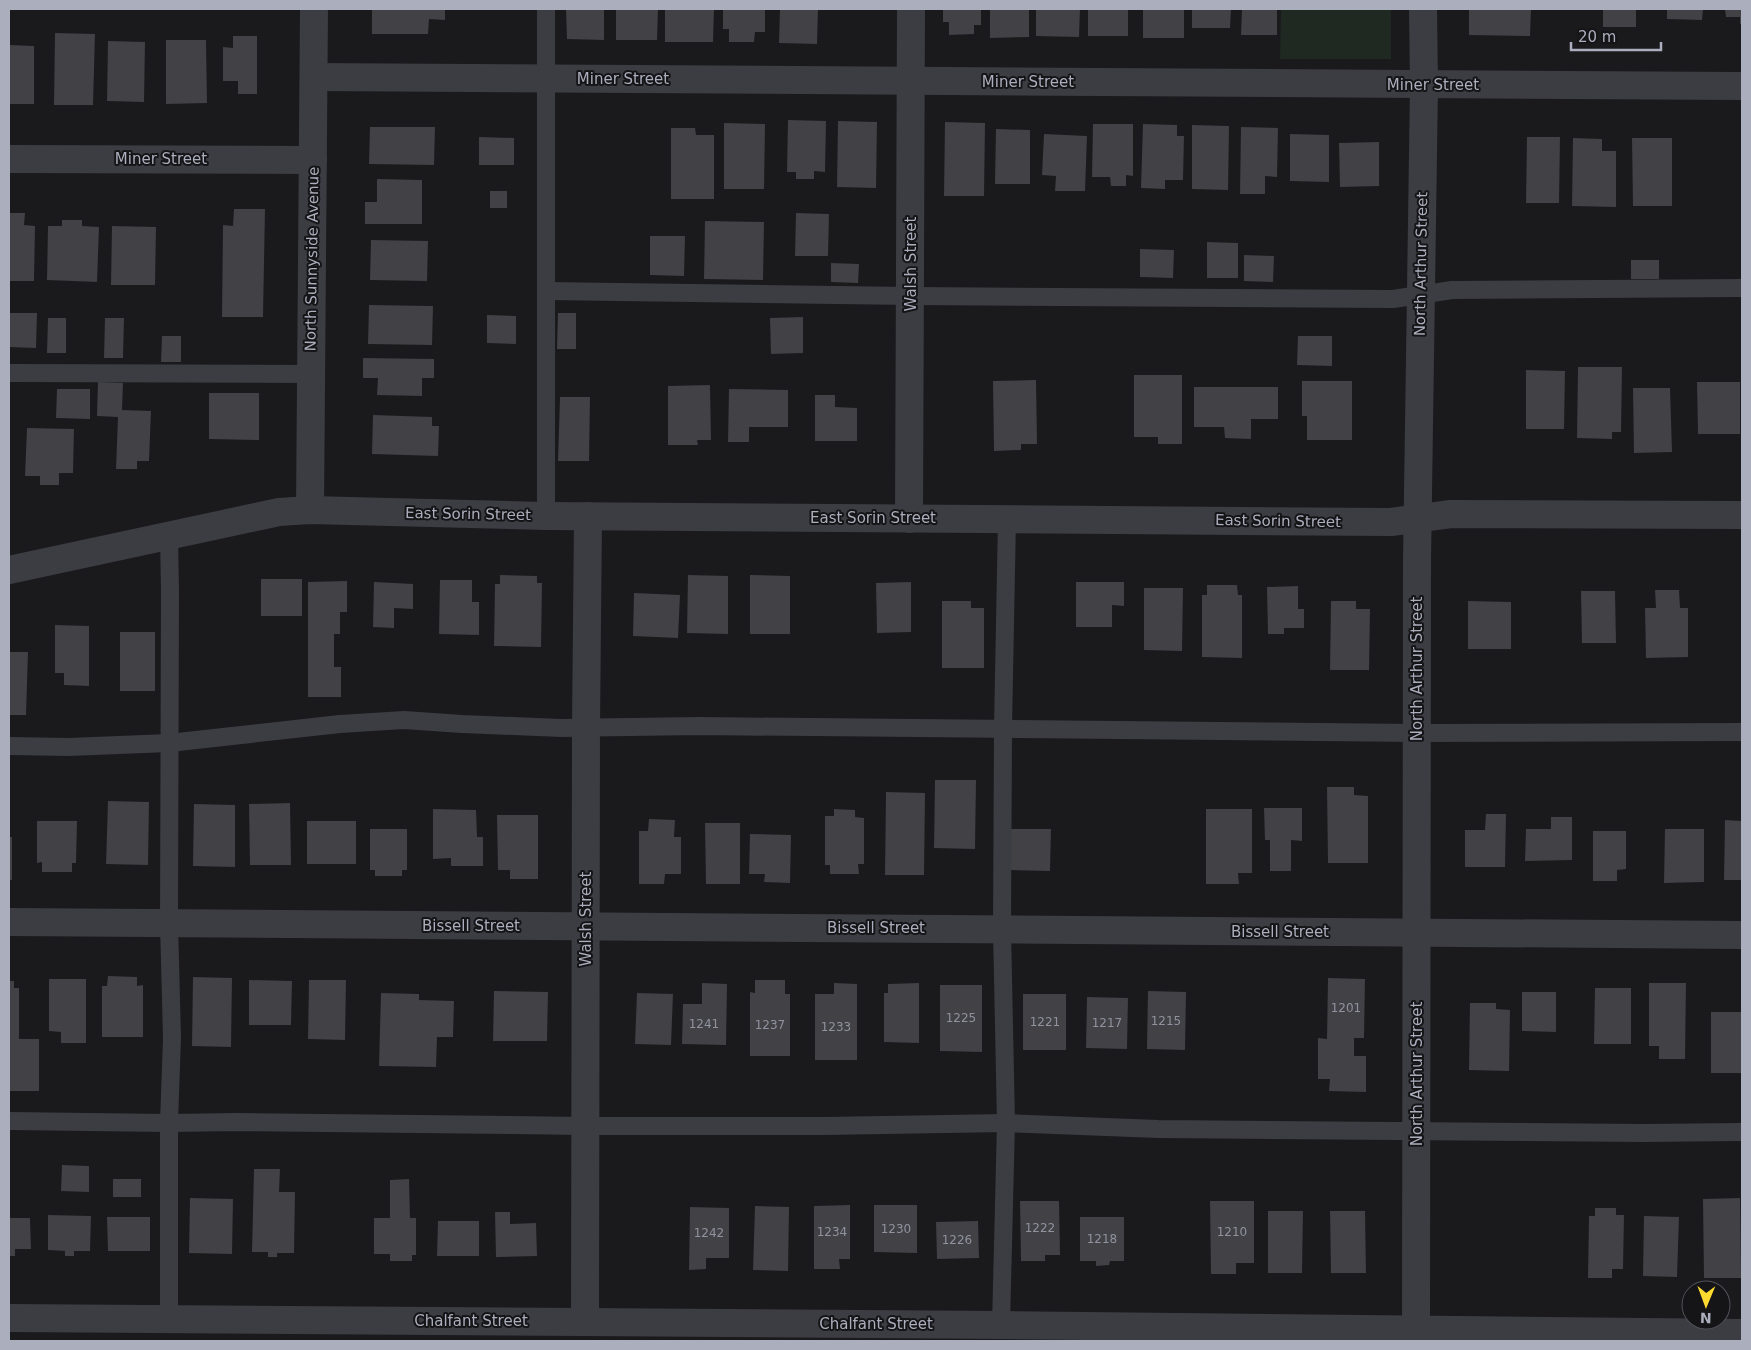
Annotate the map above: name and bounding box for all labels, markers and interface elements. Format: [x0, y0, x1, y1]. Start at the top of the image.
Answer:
scale bar [1571, 20, 1661, 52]
text: 20 m [1578, 28, 1616, 46]
street label: Miner Street [577, 70, 669, 88]
street label: Miner Street [982, 73, 1074, 91]
street label: Miner Street [1387, 76, 1479, 94]
street label: Miner Street [115, 150, 207, 168]
street label: North Sunnyside Avenue [301, 166, 323, 352]
street label: North Arthur Street [1411, 191, 1431, 336]
street label: Walsh Street [902, 216, 920, 311]
street label: East Sorin Street [405, 504, 531, 524]
street label: East Sorin Street [810, 509, 936, 527]
street label: East Sorin Street [1215, 511, 1341, 531]
street label: North Arthur Street [1408, 597, 1426, 741]
street label: Walsh Street [577, 871, 595, 966]
street label: Bissell Street [422, 917, 520, 935]
street label: Bissell Street [827, 919, 925, 937]
street label: Bissell Street [1231, 923, 1329, 941]
house number: 1201 [1331, 1001, 1361, 1015]
street label: North Arthur Street [1408, 1002, 1426, 1146]
house number: 1225 [946, 1011, 976, 1025]
house number: 1215 [1151, 1014, 1181, 1028]
house number: 1221 [1030, 1015, 1060, 1029]
house number: 1217 [1092, 1016, 1122, 1030]
house number: 1241 [689, 1017, 719, 1031]
house number: 1237 [755, 1018, 785, 1032]
house number: 1233 [821, 1020, 851, 1034]
house number: 1222 [1025, 1221, 1055, 1235]
house number: 1230 [881, 1222, 911, 1236]
house number: 1234 [817, 1225, 847, 1239]
house number: 1210 [1217, 1225, 1247, 1239]
house number: 1242 [694, 1226, 724, 1240]
house number: 1218 [1087, 1232, 1117, 1246]
house number: 1226 [942, 1233, 972, 1247]
north arrow [1681, 1280, 1731, 1330]
text: N [1700, 1310, 1712, 1326]
street label: Chalfant Street [414, 1312, 528, 1330]
street label: Chalfant Street [819, 1315, 933, 1333]

